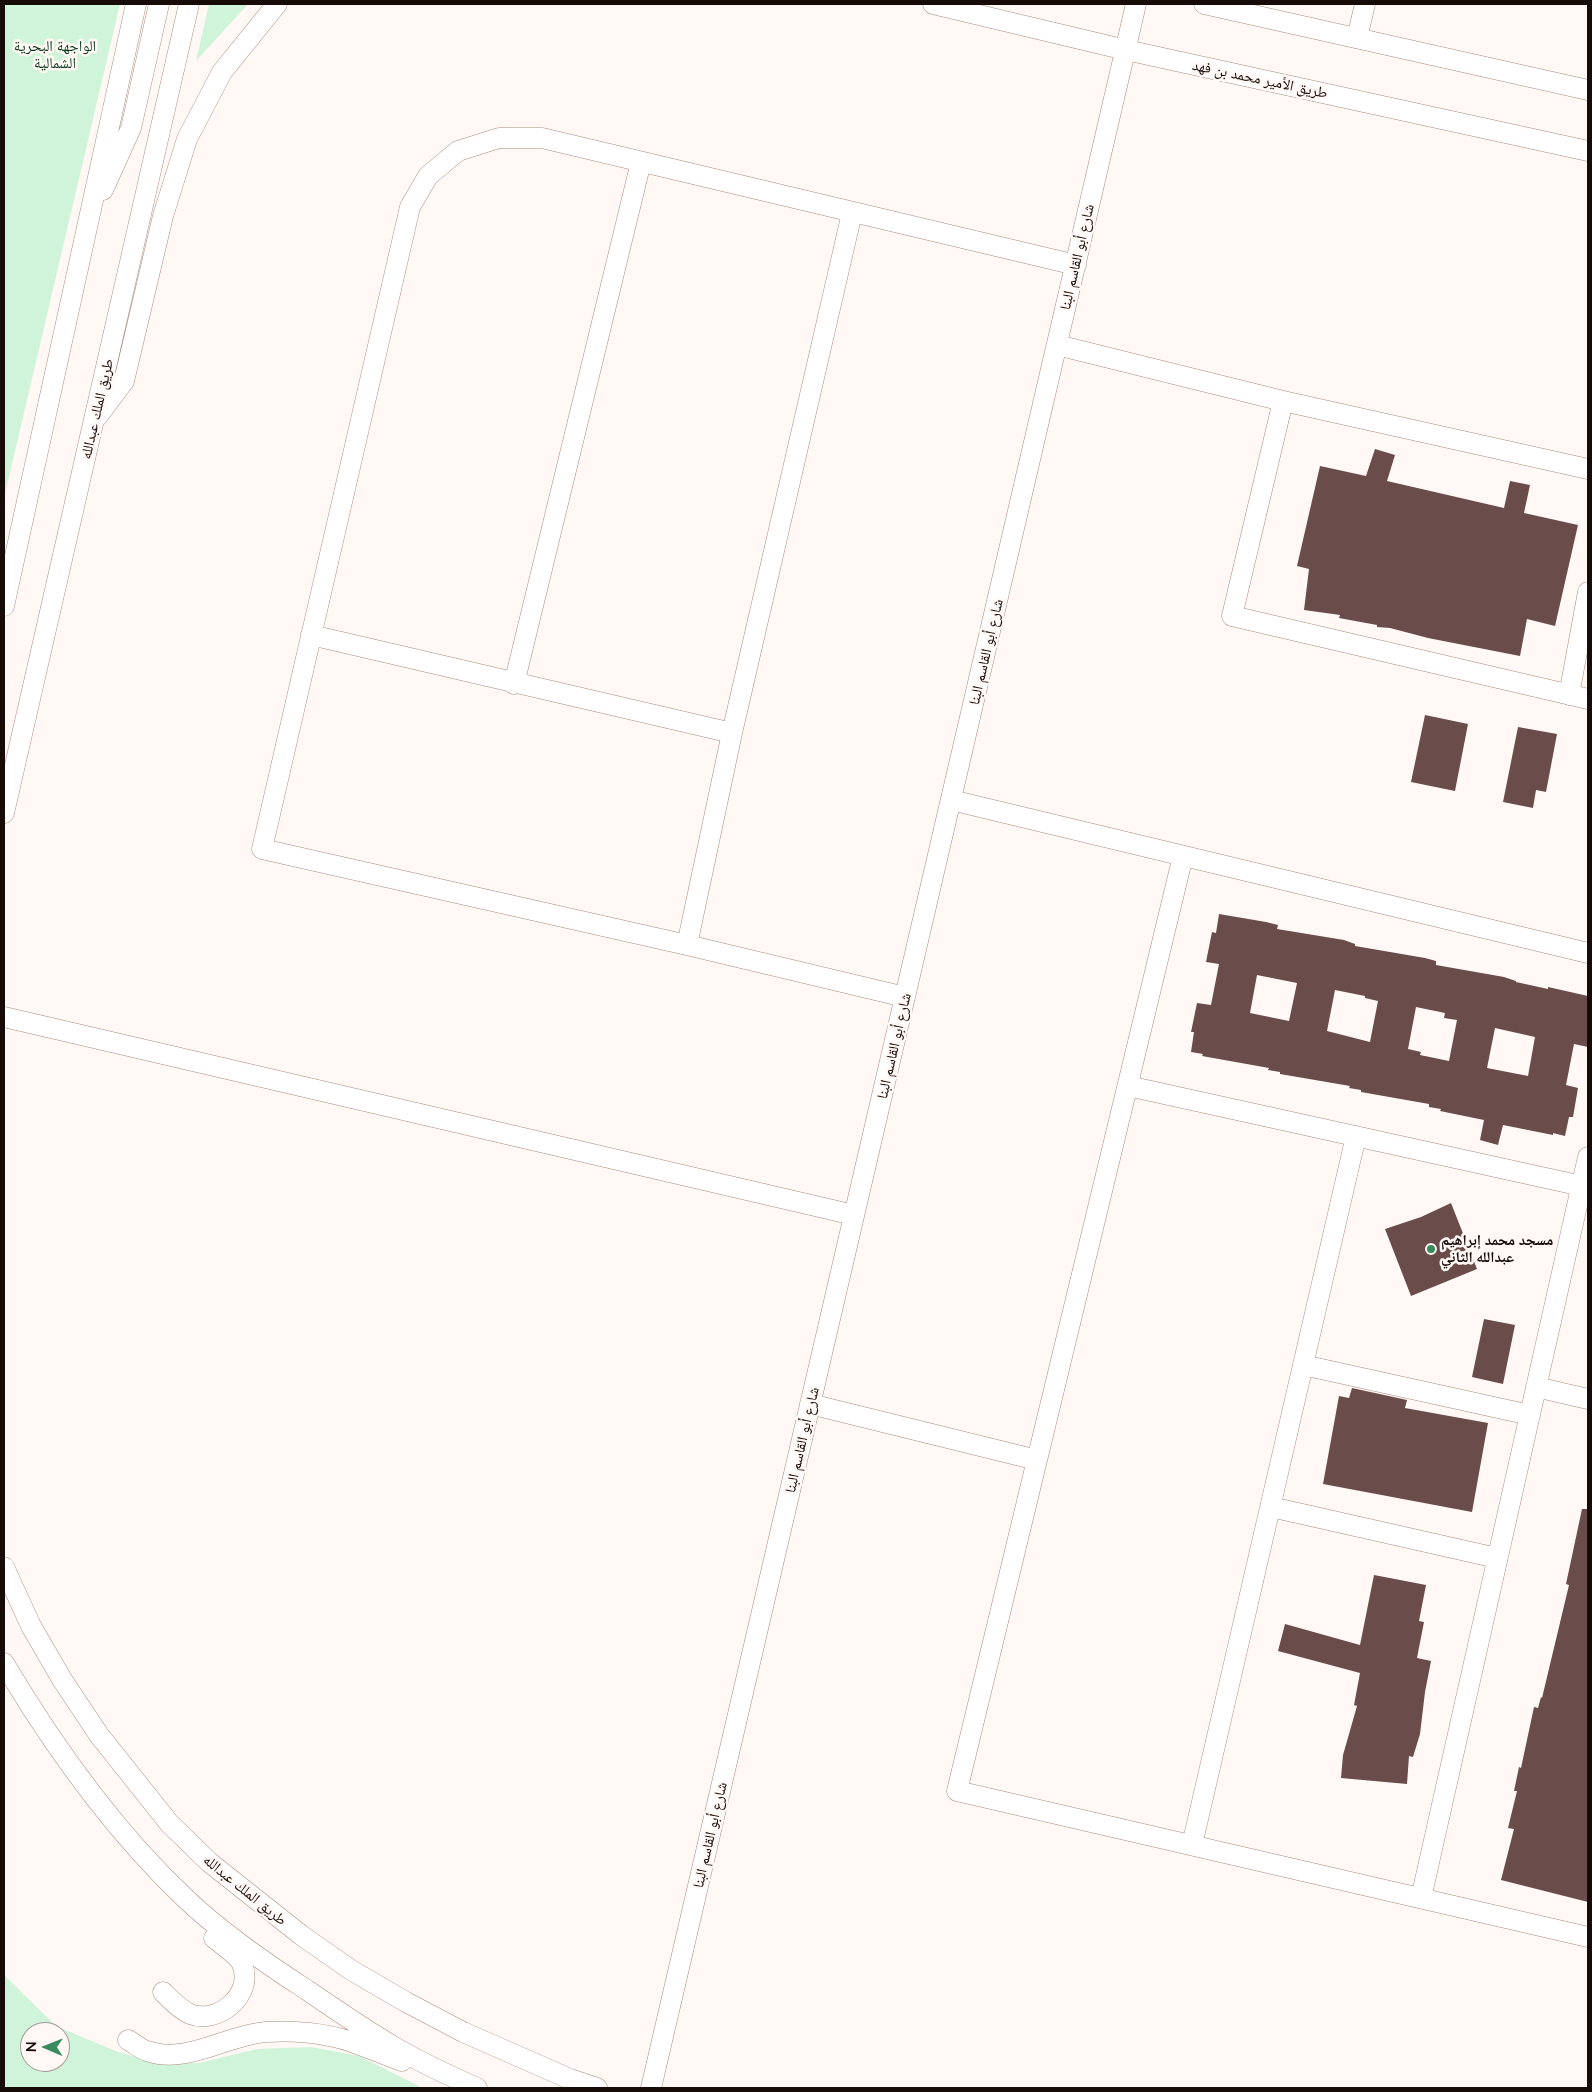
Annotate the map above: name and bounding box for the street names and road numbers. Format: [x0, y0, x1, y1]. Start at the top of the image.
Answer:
street label: طريق الأمير محمد بن فهد [1191, 56, 1329, 102]
street label: شارع أبو القاسم البنا [1056, 202, 1098, 312]
street label: طريق الملك عبدالله [77, 357, 117, 461]
street label: شارع أبو القاسم البنا [965, 597, 1007, 707]
street label: شارع أبو القاسم البنا [873, 991, 915, 1101]
street label: شارع أبو القاسم البنا [781, 1385, 823, 1495]
street label: شارع أبو القاسم البنا [689, 1780, 731, 1890]
street label: طريق الملك عبدالله [200, 1851, 290, 1929]

